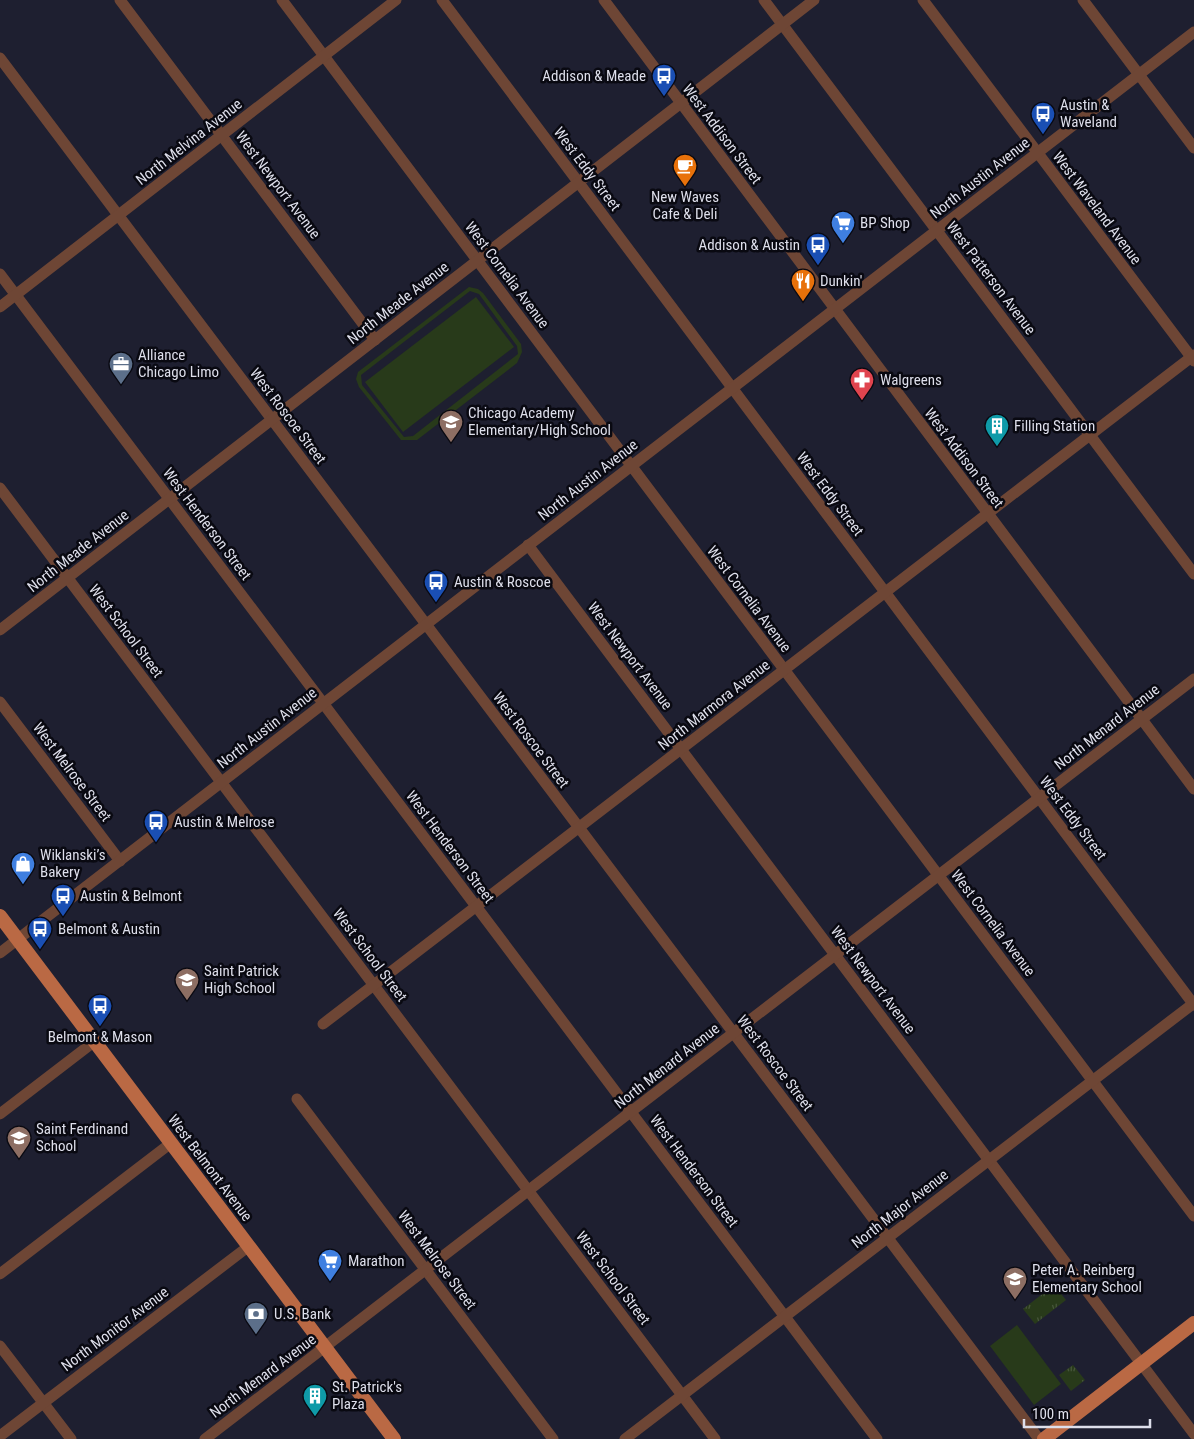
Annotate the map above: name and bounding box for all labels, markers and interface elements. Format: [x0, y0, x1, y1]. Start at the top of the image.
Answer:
bus stop icon: Addison & Meade [651, 63, 677, 97]
place label: Addison & Meade [542, 67, 646, 85]
street label: West Addison Street [679, 81, 765, 187]
street label: North Melvina Avenue [132, 95, 246, 189]
place label: Austin & Waveland [1060, 96, 1117, 131]
bus stop icon: Austin & Waveland [1030, 101, 1056, 135]
street label: West Eddy Street [550, 124, 624, 214]
street label: West Newport Avenue [232, 128, 324, 242]
street label: North Austin Avenue [927, 134, 1033, 222]
street label: West Waveland Avenue [1049, 148, 1145, 268]
cafe icon: New Waves Cafe & Deli [672, 153, 698, 187]
place label: New Waves Cafe & Deli [651, 188, 719, 223]
supermarket icon: BP Shop [830, 210, 856, 244]
place label: BP Shop [860, 214, 910, 232]
street label: West Cornelia Avenue [461, 218, 553, 332]
street label: West Patterson Avenue [943, 218, 1039, 338]
bus stop icon: Addison & Austin [805, 232, 831, 266]
place label: Addison & Austin [699, 236, 800, 254]
street label: North Meade Avenue [344, 258, 452, 348]
restaurant icon: Dunkin' [790, 268, 816, 302]
place label: Dunkin' [820, 272, 862, 290]
place label: Alliance Chicago Limo [138, 346, 219, 381]
office icon: Alliance Chicago Limo [108, 351, 134, 385]
street label: West Roscoe Street [246, 365, 330, 467]
pharmacy icon: Walgreens [849, 367, 875, 401]
place label: Walgreens [880, 371, 942, 389]
place label: Chicago Academy Elementary/High School [468, 404, 611, 439]
street label: West Addison Street [921, 405, 1007, 511]
school or university icon: Chicago Academy Elementary/High School [438, 409, 464, 443]
building icon: Filling Station [984, 413, 1010, 447]
place label: Filling Station [1014, 417, 1095, 435]
street label: North Austin Avenue [535, 436, 641, 524]
street label: West Eddy Street [793, 449, 867, 539]
street label: West Henderson Street [159, 464, 255, 584]
street label: North Meade Avenue [24, 506, 132, 596]
street label: West Cornelia Avenue [703, 542, 795, 656]
bus stop icon: Austin & Roscoe [423, 569, 449, 603]
place label: Austin & Roscoe [454, 573, 551, 591]
street label: West School Street [85, 581, 167, 681]
street label: West Newport Avenue [584, 599, 676, 713]
street label: North Marmora Avenue [655, 656, 773, 754]
street label: North Menard Avenue [1051, 680, 1163, 774]
street label: North Austin Avenue [214, 684, 320, 772]
street label: West Roscoe Street [489, 689, 573, 791]
street label: West Melrose Street [29, 719, 115, 825]
street label: West Eddy Street [1036, 773, 1110, 863]
street label: West Henderson Street [402, 787, 498, 907]
bus stop icon: Austin & Melrose [143, 809, 169, 843]
place label: Austin & Melrose [174, 813, 274, 831]
place label: Wiklanski’s Bakery [40, 846, 106, 881]
shop icon: Wiklanski’s Bakery [10, 851, 36, 885]
street label: West Cornelia Avenue [947, 866, 1039, 980]
bus stop icon: Austin & Belmont [50, 883, 76, 917]
place label: Austin & Belmont [80, 887, 182, 905]
street label: West School Street [329, 905, 411, 1005]
bus stop icon: Belmont & Austin [27, 916, 53, 950]
place label: Belmont & Austin [58, 920, 160, 938]
street label: West Newport Avenue [827, 923, 919, 1037]
place label: Saint Patrick High School [204, 962, 279, 997]
school or university icon: Saint Patrick High School [174, 967, 200, 1001]
bus stop icon: Belmont & Mason [87, 993, 113, 1027]
street label: West Roscoe Street [733, 1012, 817, 1114]
street label: North Menard Avenue [611, 1019, 723, 1113]
place label: Belmont & Mason [48, 1028, 152, 1046]
street label: West Belmont Avenue [164, 1111, 256, 1225]
street label: West Henderson Street [646, 1111, 742, 1231]
place label: Saint Ferdinand School [36, 1120, 128, 1155]
school or university icon: Saint Ferdinand School [6, 1125, 32, 1159]
street label: North Major Avenue [848, 1166, 952, 1252]
street label: West Melrose Street [394, 1207, 480, 1313]
street label: West School Street [572, 1228, 654, 1328]
supermarket icon: Marathon [317, 1248, 343, 1282]
place label: Marathon [348, 1252, 404, 1270]
place label: Peter A. Reinberg Elementary School [1032, 1261, 1142, 1296]
school or university icon: Peter A. Reinberg Elementary School [1002, 1266, 1028, 1300]
street label: North Monitor Avenue [58, 1283, 172, 1375]
bank icon: U.S. Bank [243, 1301, 269, 1335]
place label: U.S. Bank [274, 1305, 331, 1323]
street label: North Menard Avenue [206, 1330, 320, 1422]
place label: St. Patrick's Plaza [332, 1378, 402, 1413]
building icon: St. Patrick's Plaza [302, 1383, 328, 1417]
scale bar [1024, 1396, 1150, 1428]
text: 100 m [1032, 1405, 1069, 1423]

